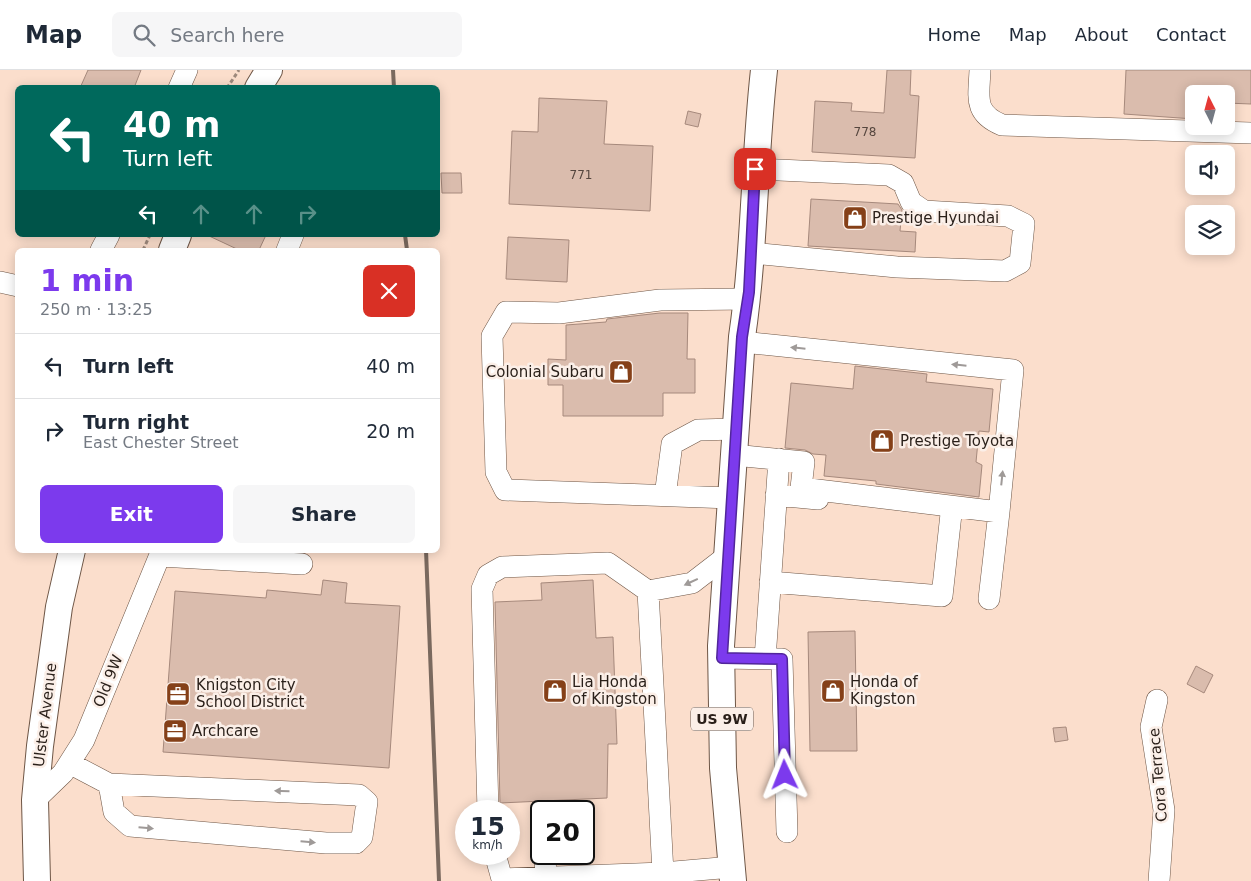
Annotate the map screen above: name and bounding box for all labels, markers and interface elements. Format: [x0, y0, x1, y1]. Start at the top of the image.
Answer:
search box [112, 12, 462, 57]
text: Map [25, 21, 82, 49]
icon: search [130, 21, 158, 49]
text: Search here [170, 24, 284, 46]
text: Home [928, 24, 981, 45]
text: Map [1009, 24, 1047, 45]
text: About [1075, 24, 1128, 45]
text: Contact [1156, 24, 1226, 45]
north arrow [1185, 85, 1235, 135]
map controls [1185, 85, 1235, 255]
icon: left [40, 105, 105, 170]
text: 40 m [123, 105, 220, 145]
house number: 778 [854, 125, 876, 139]
button: sound [1185, 145, 1235, 195]
text: Turn left [123, 146, 212, 171]
pin [734, 148, 776, 190]
icon: arrive [741, 155, 769, 183]
house number: 771 [570, 168, 592, 182]
icon: left [134, 200, 162, 228]
icon: ahead [187, 200, 215, 228]
icon: ahead [240, 200, 268, 228]
icon: right [293, 200, 321, 228]
shop icon: Prestige Hyundai [842, 205, 868, 231]
button: layers [1185, 205, 1235, 255]
place label: Prestige Hyundai [872, 209, 999, 227]
text: 1 min [40, 263, 134, 298]
button: close [363, 265, 415, 317]
text: 250 m · 13:25 [40, 300, 153, 319]
one-way arrow [789, 344, 805, 352]
icon: left [40, 352, 68, 380]
text: Turn left [83, 355, 174, 377]
text: 40 m [366, 355, 415, 377]
shop icon: Colonial Subaru [608, 359, 634, 385]
one-way arrow [951, 361, 967, 369]
place label: Colonial Subaru [486, 363, 604, 381]
text: Turn right [83, 411, 189, 433]
icon: right [40, 417, 68, 445]
text: 20 m [366, 420, 415, 442]
shop icon: Prestige Toyota [869, 428, 895, 454]
place label: Prestige Toyota [900, 432, 1014, 450]
text: East Chester Street [83, 433, 239, 452]
one-way arrow [999, 470, 1007, 486]
button: Exit [40, 485, 223, 543]
button: Share [233, 485, 415, 543]
one-way arrow [684, 577, 699, 586]
street label: Old 9W [89, 652, 127, 710]
street label: Ulster Avenue [30, 662, 60, 768]
place label: Lia Honda of Kingston [572, 673, 657, 708]
place label: Honda of Kingston [850, 673, 919, 708]
place label: Knigston City School District [196, 676, 305, 711]
shop icon: Lia Honda of Kingston [542, 678, 568, 704]
shop icon: Honda of Kingston [820, 678, 846, 704]
office icon: Knigston City School District [165, 681, 191, 707]
road number: US 9W [691, 708, 753, 731]
office icon: Archcare [162, 718, 188, 744]
place label: Archcare [192, 722, 258, 740]
street label: Cora Terrace [1145, 727, 1171, 823]
position arrow [758, 748, 810, 800]
one-way arrow [274, 787, 290, 795]
speed limit sign: 20 [530, 800, 595, 865]
text: 15 [470, 812, 505, 841]
one-way arrow [139, 824, 155, 832]
one-way arrow [300, 838, 316, 846]
text: km/h [472, 838, 503, 852]

